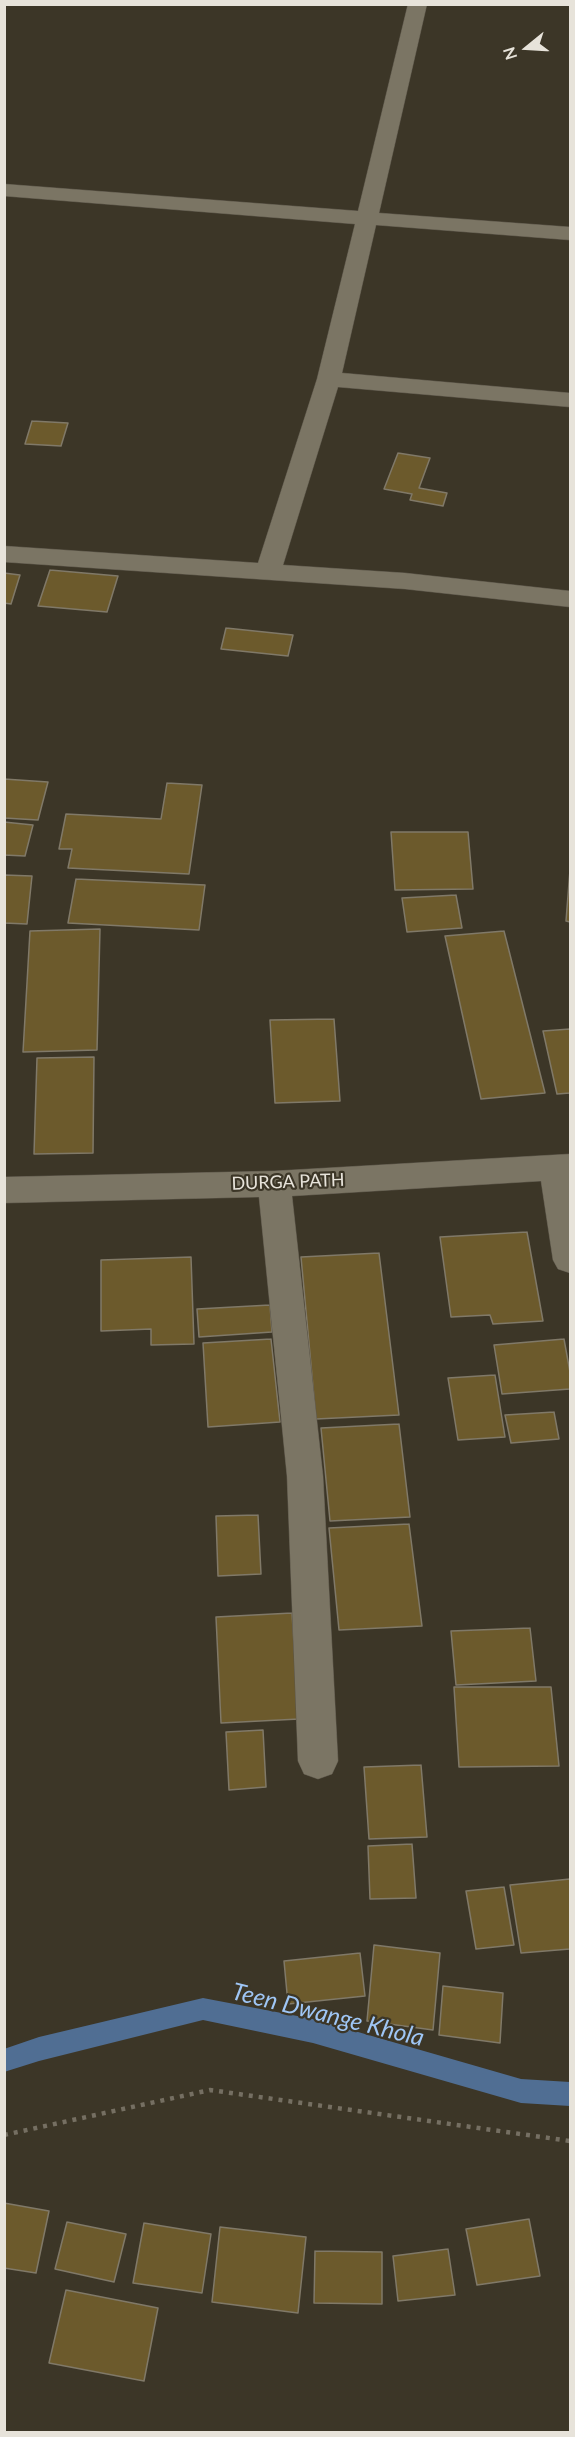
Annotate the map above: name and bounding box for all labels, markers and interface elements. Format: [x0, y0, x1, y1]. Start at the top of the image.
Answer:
north arrow [497, 18, 557, 78]
text: N [498, 45, 520, 63]
street label: DURGA PATH [231, 1169, 345, 1195]
water label: Teen Dwange Khola [229, 1977, 427, 2053]

